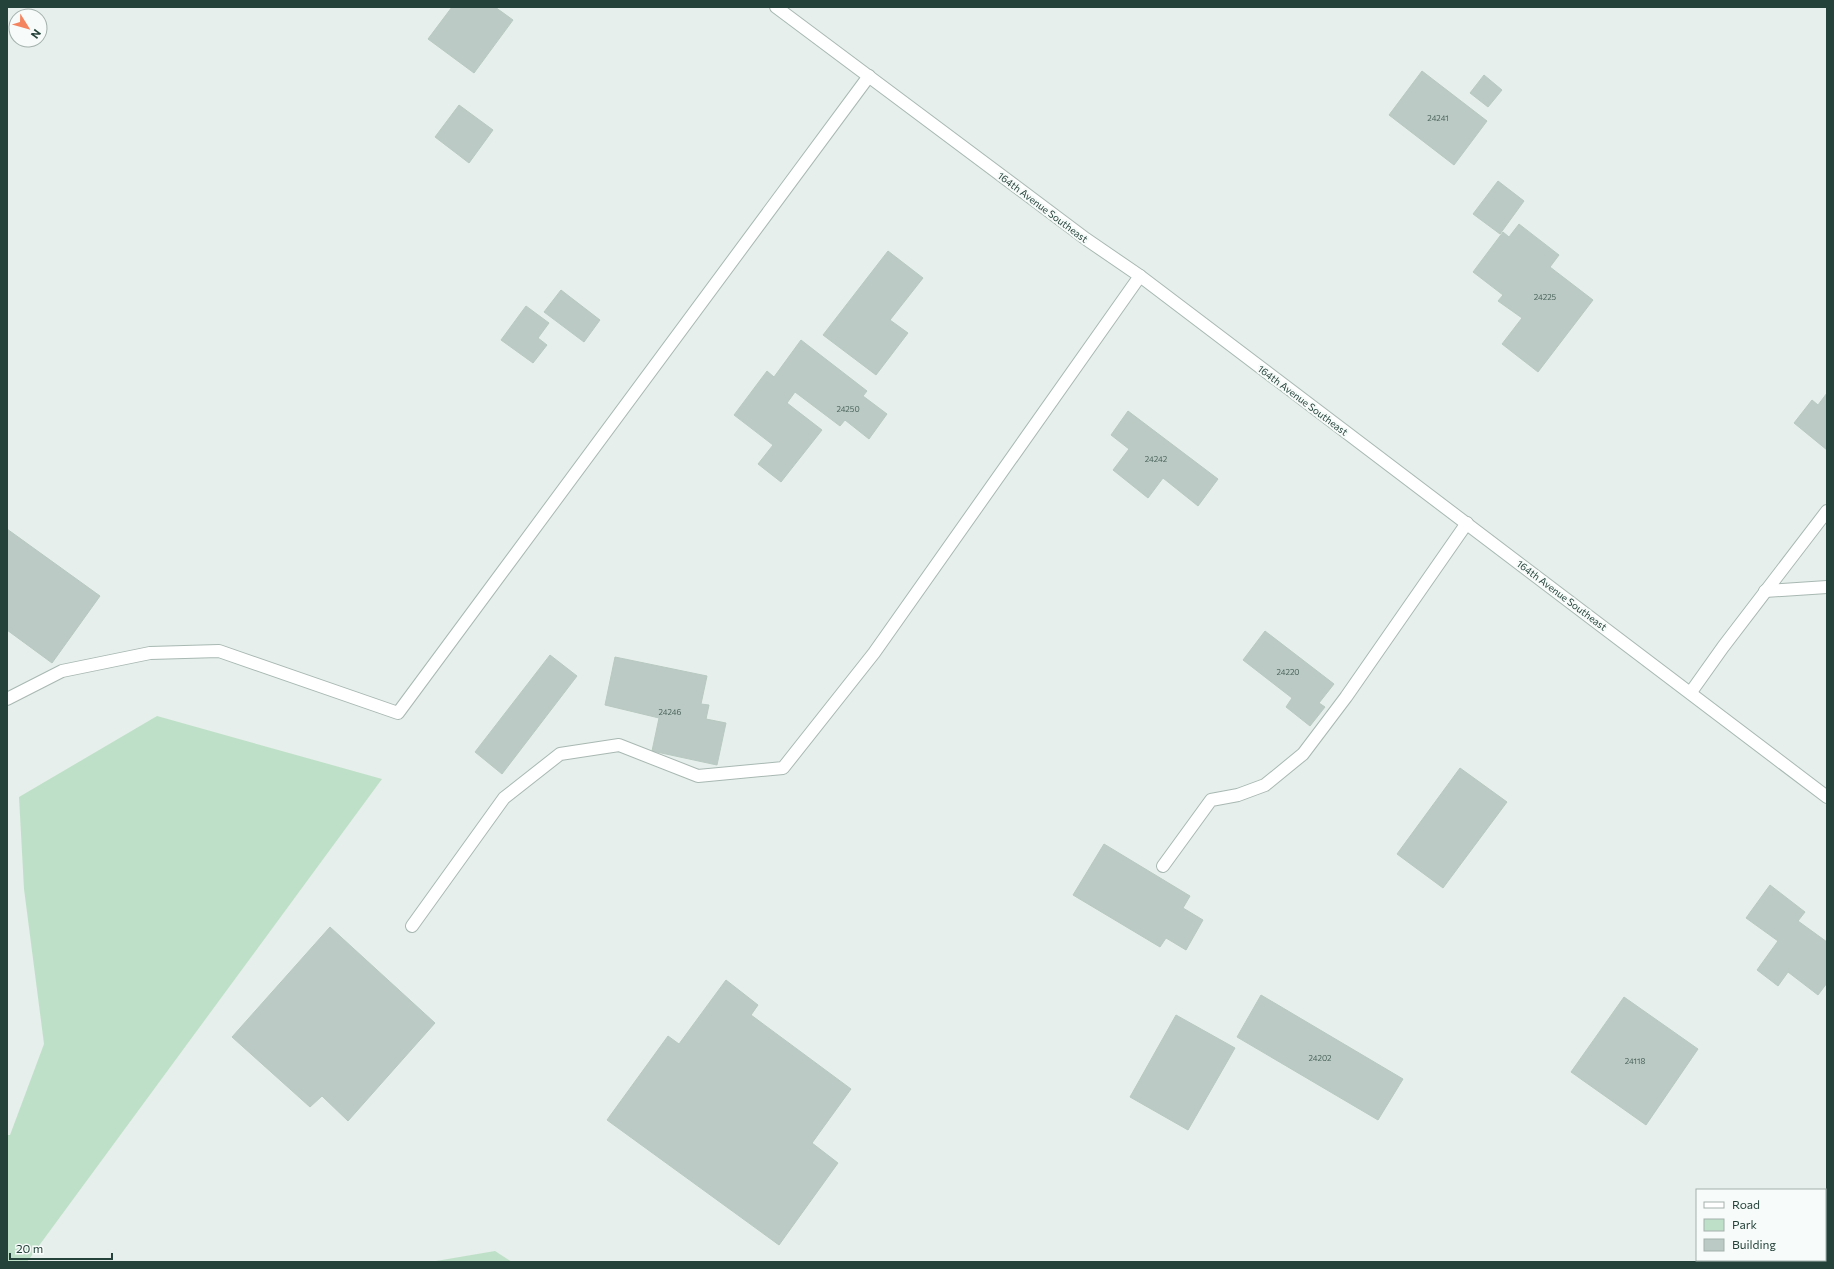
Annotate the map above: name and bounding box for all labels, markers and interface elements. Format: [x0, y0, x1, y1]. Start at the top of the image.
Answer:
north arrow [8, 8, 48, 48]
text: N [29, 27, 44, 42]
house number: 24241 [1427, 113, 1449, 123]
street label: 164th Avenue Southeast [996, 169, 1090, 245]
house number: 24225 [1534, 292, 1557, 302]
street label: 164th Avenue Southeast [1256, 362, 1350, 438]
house number: 24250 [836, 404, 860, 414]
house number: 24242 [1145, 454, 1168, 464]
street label: 164th Avenue Southeast [1515, 557, 1609, 633]
house number: 24220 [1276, 667, 1300, 677]
house number: 24246 [659, 707, 682, 717]
house number: 24202 [1308, 1053, 1332, 1063]
house number: 24118 [1625, 1056, 1645, 1066]
legend [1696, 1189, 1826, 1261]
text: Road [1732, 1197, 1760, 1211]
text: Park [1732, 1217, 1758, 1231]
scale bar [10, 1235, 112, 1261]
text: Building [1732, 1237, 1776, 1251]
text: 20 m [16, 1241, 43, 1255]

